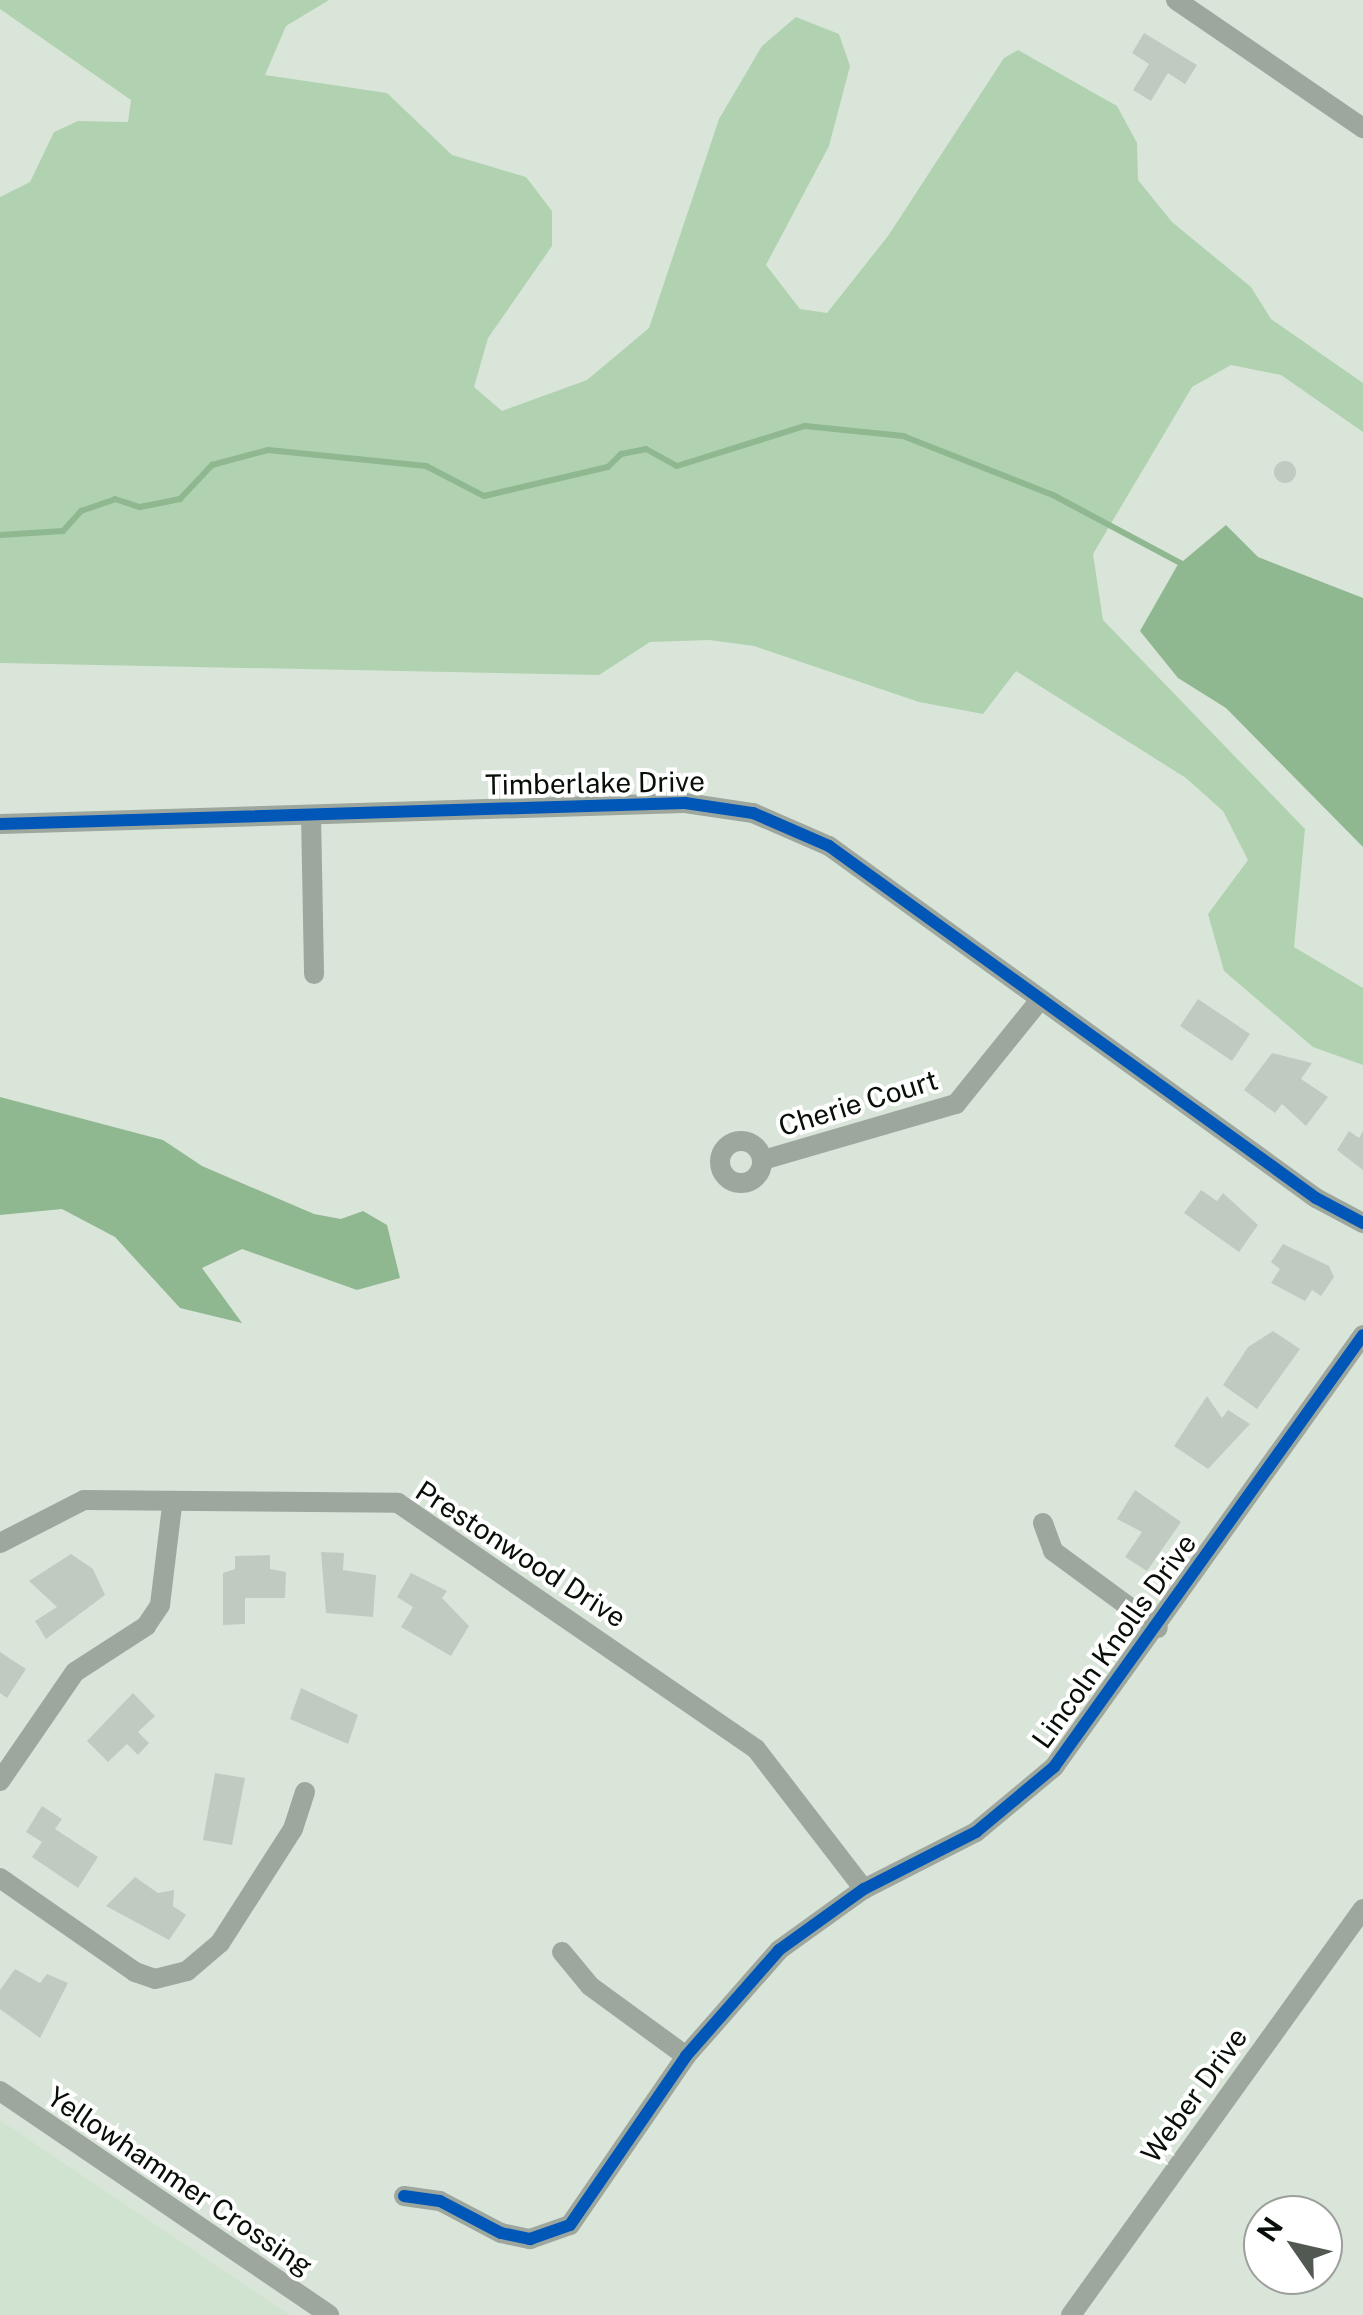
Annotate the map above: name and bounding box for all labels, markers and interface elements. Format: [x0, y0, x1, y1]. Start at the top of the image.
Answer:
street label: Timberlake Drive [485, 764, 705, 802]
street label: Cherie Court [774, 1063, 942, 1143]
street label: Prestonwood Drive [410, 1473, 632, 1635]
street label: Lincoln Knolls Drive [1025, 1527, 1203, 1755]
street label: Weber Drive [1134, 2021, 1254, 2169]
street label: Yellowhammer Crossing [41, 2080, 319, 2282]
north arrow [1243, 2195, 1343, 2295]
text: N [1250, 2211, 1289, 2247]

